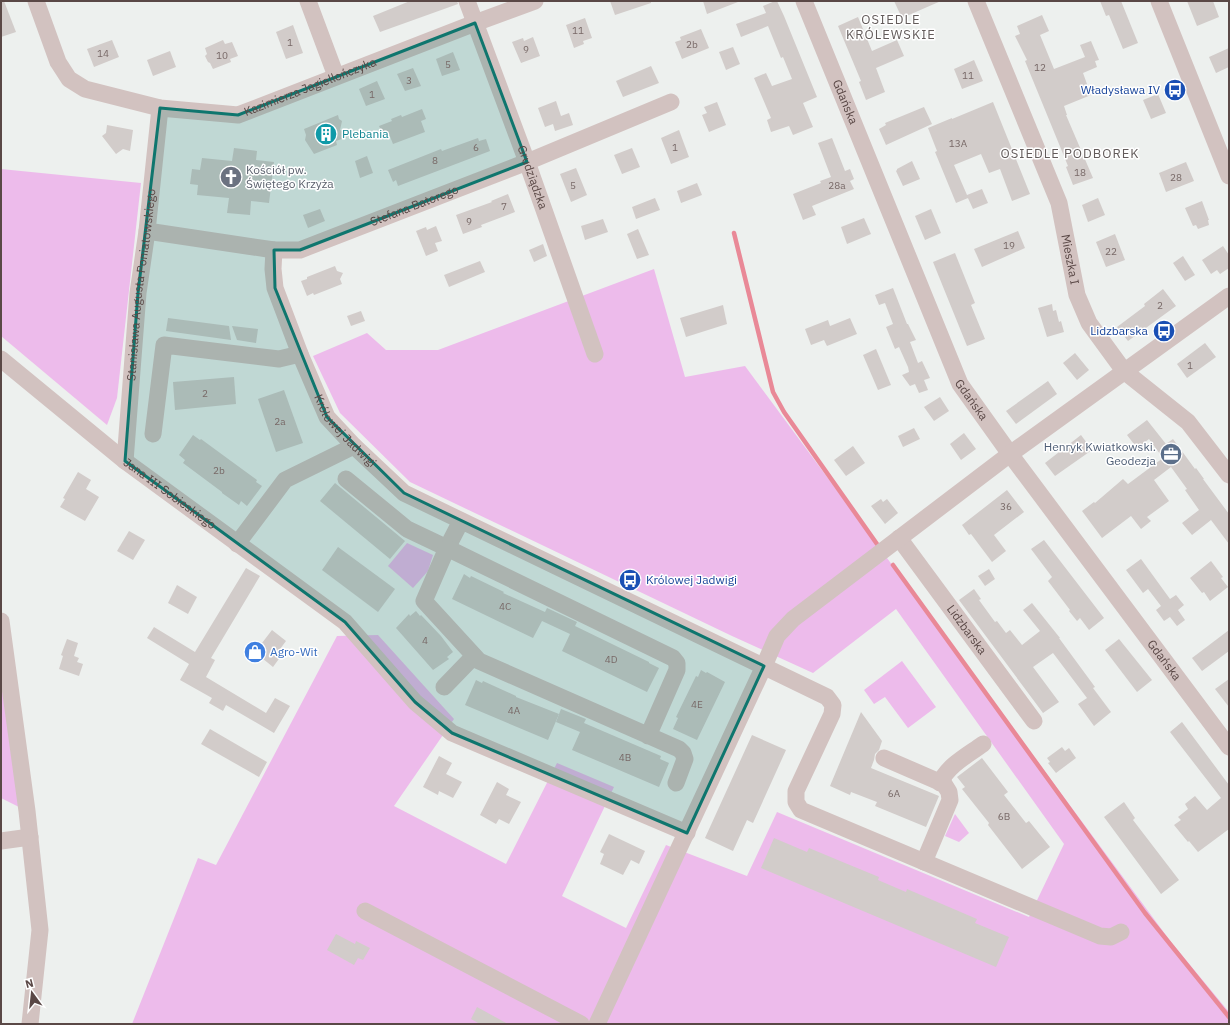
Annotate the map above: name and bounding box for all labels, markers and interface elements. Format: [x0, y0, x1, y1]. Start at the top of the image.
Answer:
district label: OSIEDLE KRÓLEWSKIE [846, 11, 936, 43]
house number: 11 [572, 24, 584, 37]
house number: 1 [287, 36, 293, 49]
house number: 2b [686, 38, 698, 51]
house number: 9 [523, 43, 529, 56]
house number: 14 [97, 47, 109, 60]
house number: 10 [216, 49, 228, 62]
street label: Kazimierza Jagiellończyka [242, 54, 379, 119]
house number: 5 [445, 58, 451, 71]
house number: 12 [1034, 61, 1046, 74]
house number: 11 [962, 69, 974, 82]
house number: 3 [406, 74, 412, 87]
street label: Gdańska [830, 77, 862, 127]
bus stop icon: Władysława IV [1162, 77, 1188, 103]
place label: Władysława IV [1081, 82, 1161, 97]
house number: 1 [369, 88, 375, 101]
building icon: Plebania [313, 121, 339, 147]
place label: Plebania [342, 126, 389, 141]
house number: 13A [949, 137, 968, 150]
house number: 6 [473, 141, 479, 154]
house number: 1 [672, 141, 678, 154]
street label: Grudziądzka [514, 143, 551, 212]
district label: OSIEDLE PODBOREK [1000, 145, 1140, 162]
house number: 8 [432, 154, 438, 167]
place label: Kościół pw. Świętego Krzyża [246, 162, 334, 191]
church icon: Kościół pw. Świętego Krzyża [218, 164, 244, 190]
house number: 18 [1074, 166, 1086, 179]
house number: 28 [1170, 171, 1182, 184]
house number: 5 [570, 179, 576, 192]
house number: 28a [828, 179, 846, 192]
street label: Stefana Batorego [368, 181, 461, 229]
street label: Stanisława Augusta Poniatowskiego [123, 188, 158, 381]
house number: 7 [501, 200, 507, 213]
house number: 9 [466, 215, 472, 228]
street label: Mieszka I [1058, 233, 1083, 286]
house number: 19 [1003, 239, 1015, 252]
house number: 22 [1105, 245, 1117, 258]
house number: 2 [1157, 299, 1163, 312]
bus stop icon: Lidzbarska [1151, 318, 1177, 344]
place label: Lidzbarska [1090, 323, 1149, 338]
house number: 1 [1187, 359, 1193, 372]
street label: Gdańska [952, 376, 992, 424]
house number: 2 [202, 387, 208, 400]
street label: Królowej Jadwigi [311, 392, 380, 470]
house number: 2a [274, 415, 286, 428]
place label: Henryk Kwiatkowski. Geodezja [1044, 439, 1157, 468]
office icon: Henryk Kwiatkowski. Geodezja [1158, 441, 1184, 467]
street label: Jana III Sobieskiego [121, 455, 219, 532]
house number: 2b [213, 464, 225, 477]
house number: 36 [1000, 500, 1012, 513]
bus stop icon: Królowej Jadwigi [617, 567, 643, 593]
place label: Królowej Jadwigi [646, 572, 737, 587]
house number: 4C [499, 600, 511, 613]
street label: Lidzbarska [944, 602, 991, 658]
house number: 4 [422, 634, 428, 647]
street label: Gdańska [1144, 637, 1185, 684]
shop icon: Agro-Wit [242, 639, 268, 665]
place label: Agro-Wit [270, 644, 318, 659]
house number: 4D [605, 653, 618, 666]
house number: 4E [691, 698, 703, 711]
house number: 4A [508, 704, 521, 717]
house number: 4B [619, 751, 631, 764]
house number: 6A [888, 787, 901, 800]
house number: 6B [998, 810, 1010, 823]
north arrow [12, 973, 52, 1013]
text: N [24, 976, 35, 991]

